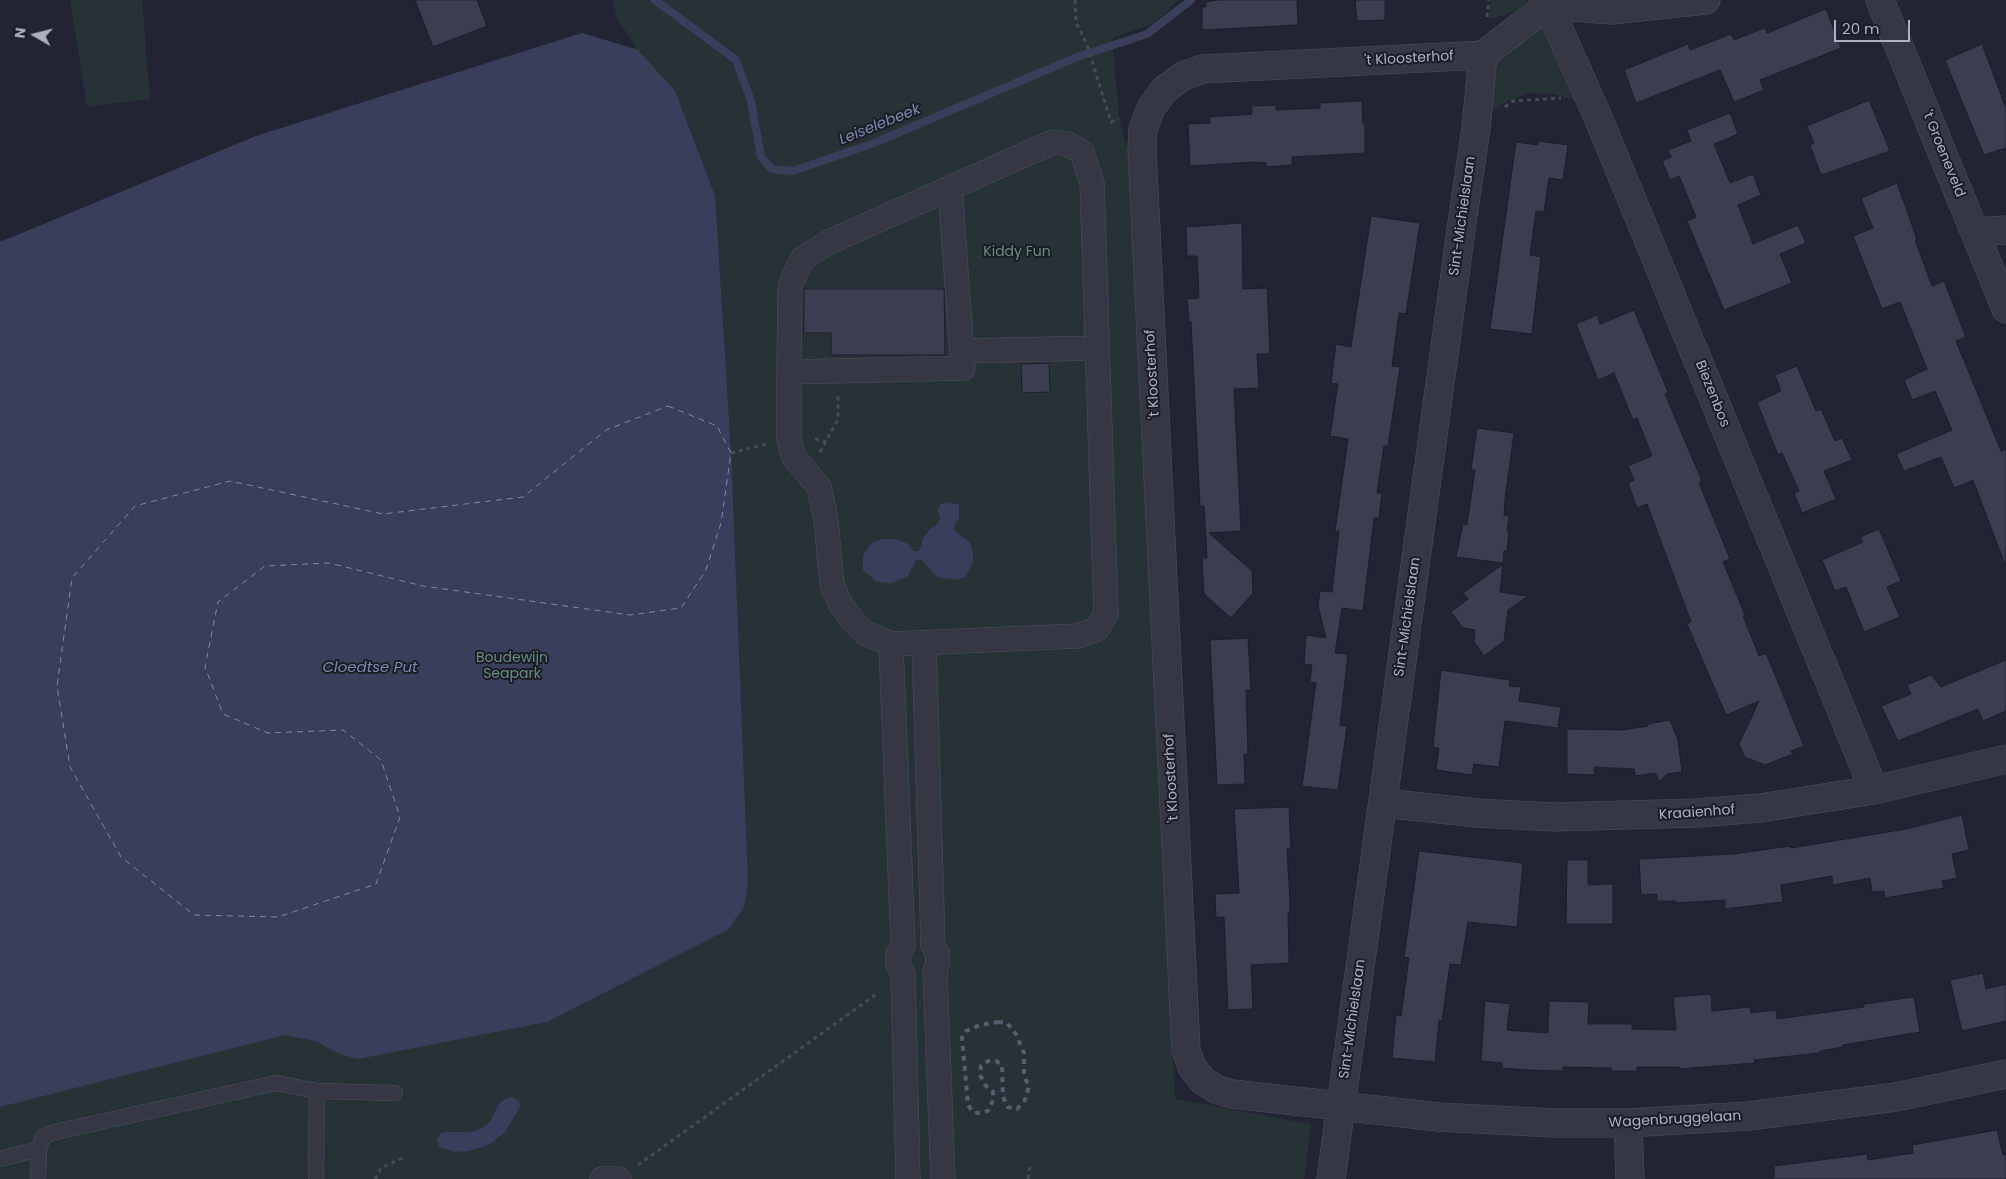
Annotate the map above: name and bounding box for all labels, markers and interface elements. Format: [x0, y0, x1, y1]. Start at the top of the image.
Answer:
north arrow [10, 10, 60, 60]
scale bar [1836, 10, 1912, 42]
text: 20 m [1842, 18, 1880, 39]
text: N [10, 26, 31, 40]
street label: 't Kloosterhof [1364, 48, 1454, 70]
water label: Leiselebeek [837, 101, 923, 149]
street label: 't Groeneveld [1918, 108, 1968, 200]
street label: Sint-Michielslaan [1446, 155, 1480, 277]
park label: Kiddy Fun [983, 244, 1051, 260]
street label: 't Kloosterhof [1142, 329, 1164, 419]
street label: Biezenbos [1691, 358, 1733, 430]
street label: Sint-Michielslaan [1391, 556, 1425, 678]
park label: Boudewijn Seapark [476, 650, 548, 682]
water label: Cloedtse Put [322, 659, 418, 677]
street label: 't Kloosterhof [1161, 733, 1183, 823]
street label: Kraaienhof [1658, 802, 1736, 824]
street label: Sint-Michielslaan [1336, 958, 1370, 1080]
street label: Wagenbruggelaan [1608, 1108, 1742, 1132]

